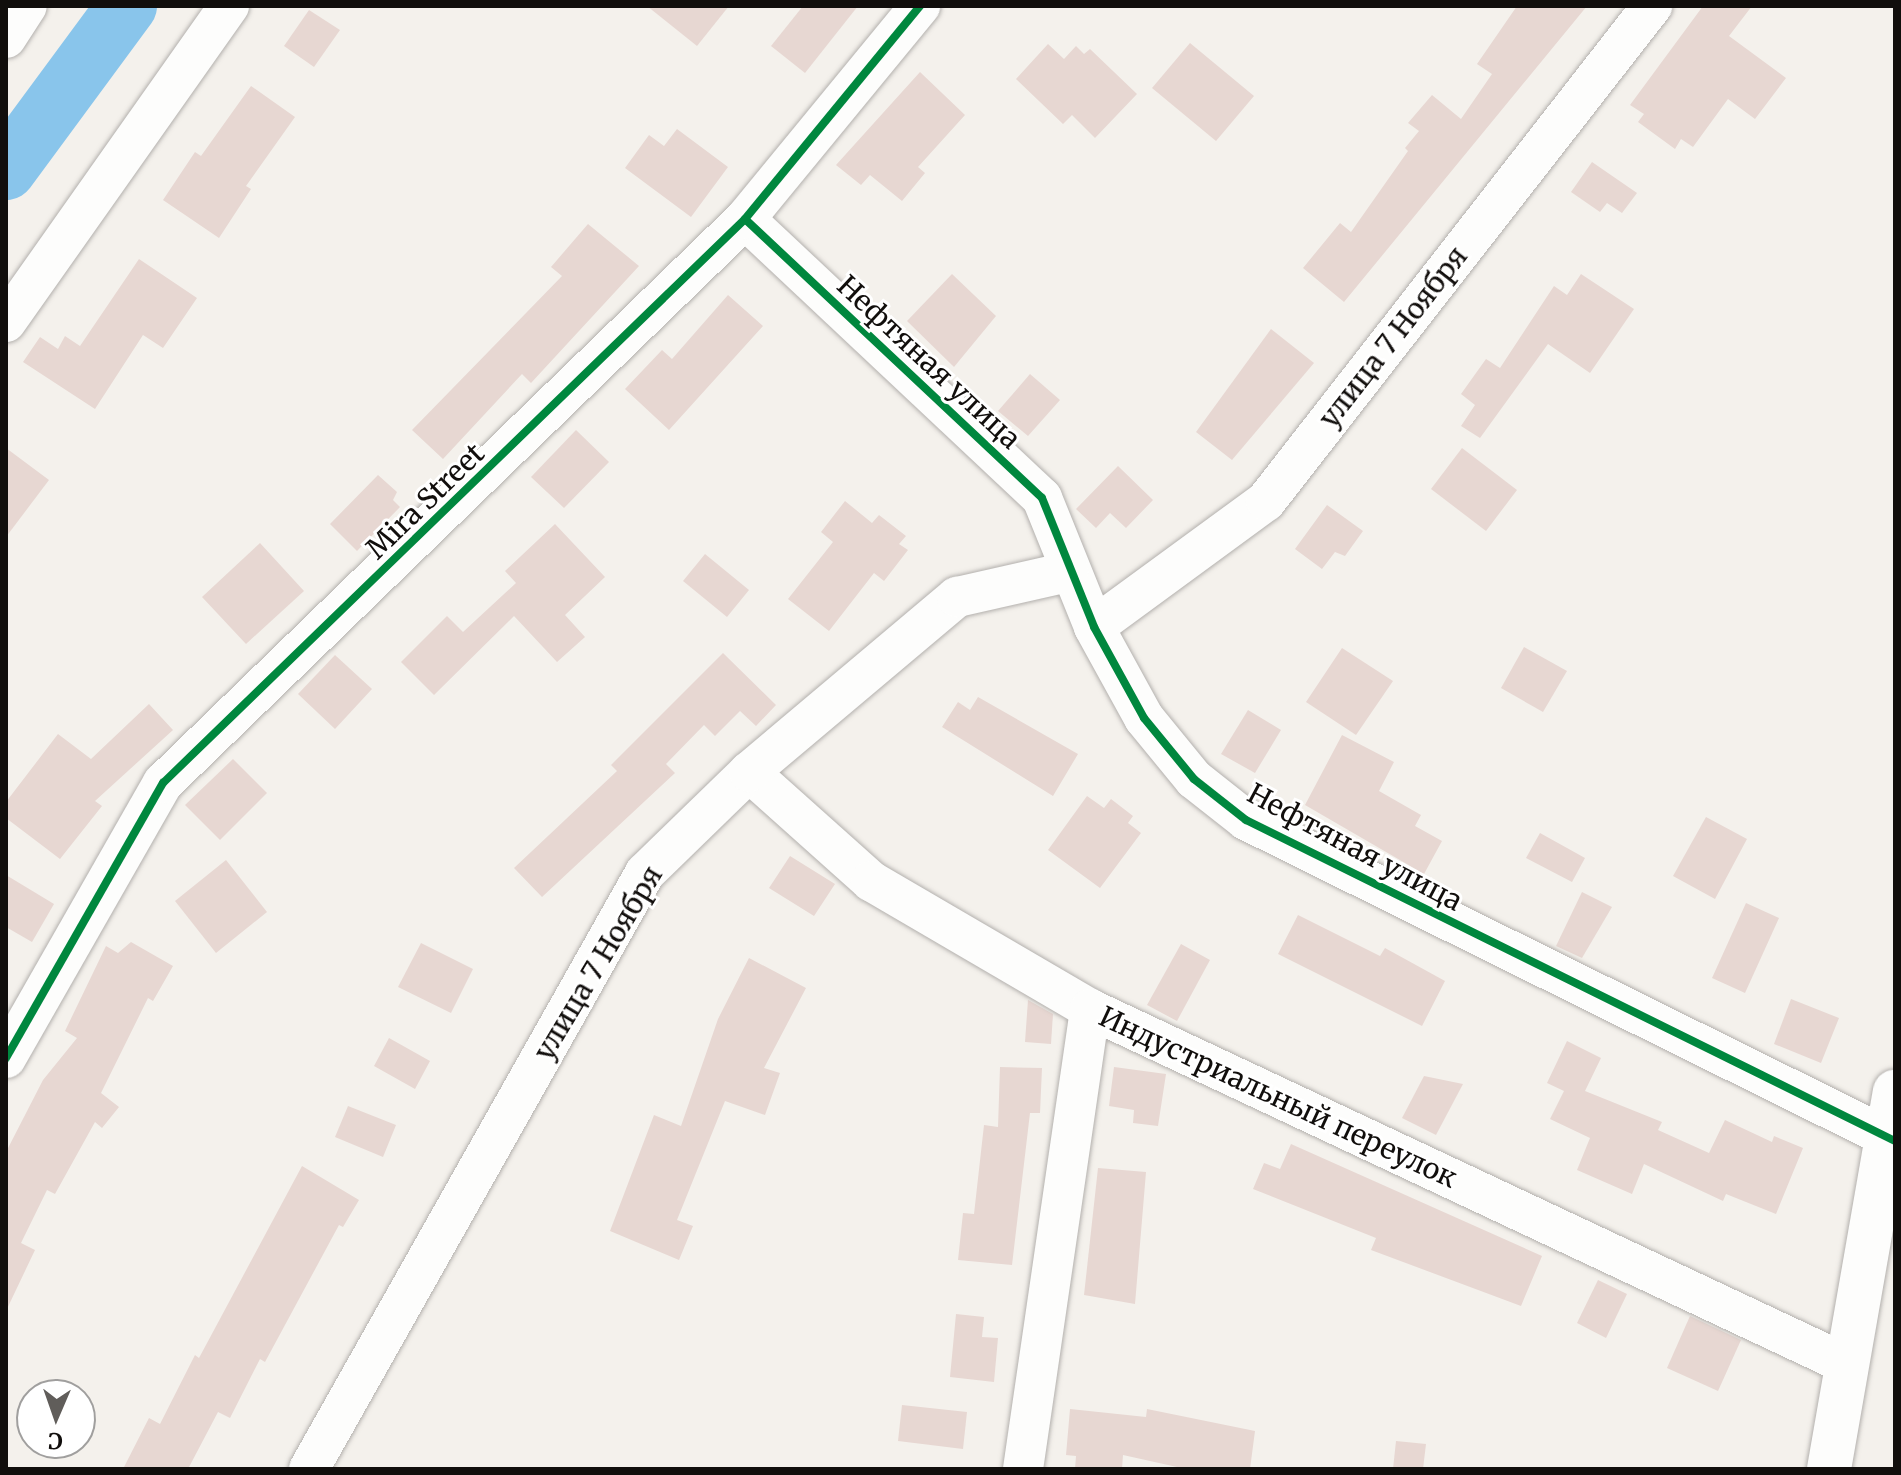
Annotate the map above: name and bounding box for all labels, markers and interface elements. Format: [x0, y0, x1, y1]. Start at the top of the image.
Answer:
street label: улица 7 Ноября [1312, 240, 1474, 434]
street label: Нефтяная улица [830, 268, 1028, 456]
street label: Mira Street [359, 437, 491, 565]
street label: Нефтяная улица [1242, 776, 1468, 918]
street label: улица 7 Ноября [527, 860, 669, 1066]
street label: Индустриальный переулок [1094, 999, 1462, 1195]
north arrow [16, 1379, 96, 1459]
text: С [47, 1427, 63, 1455]

